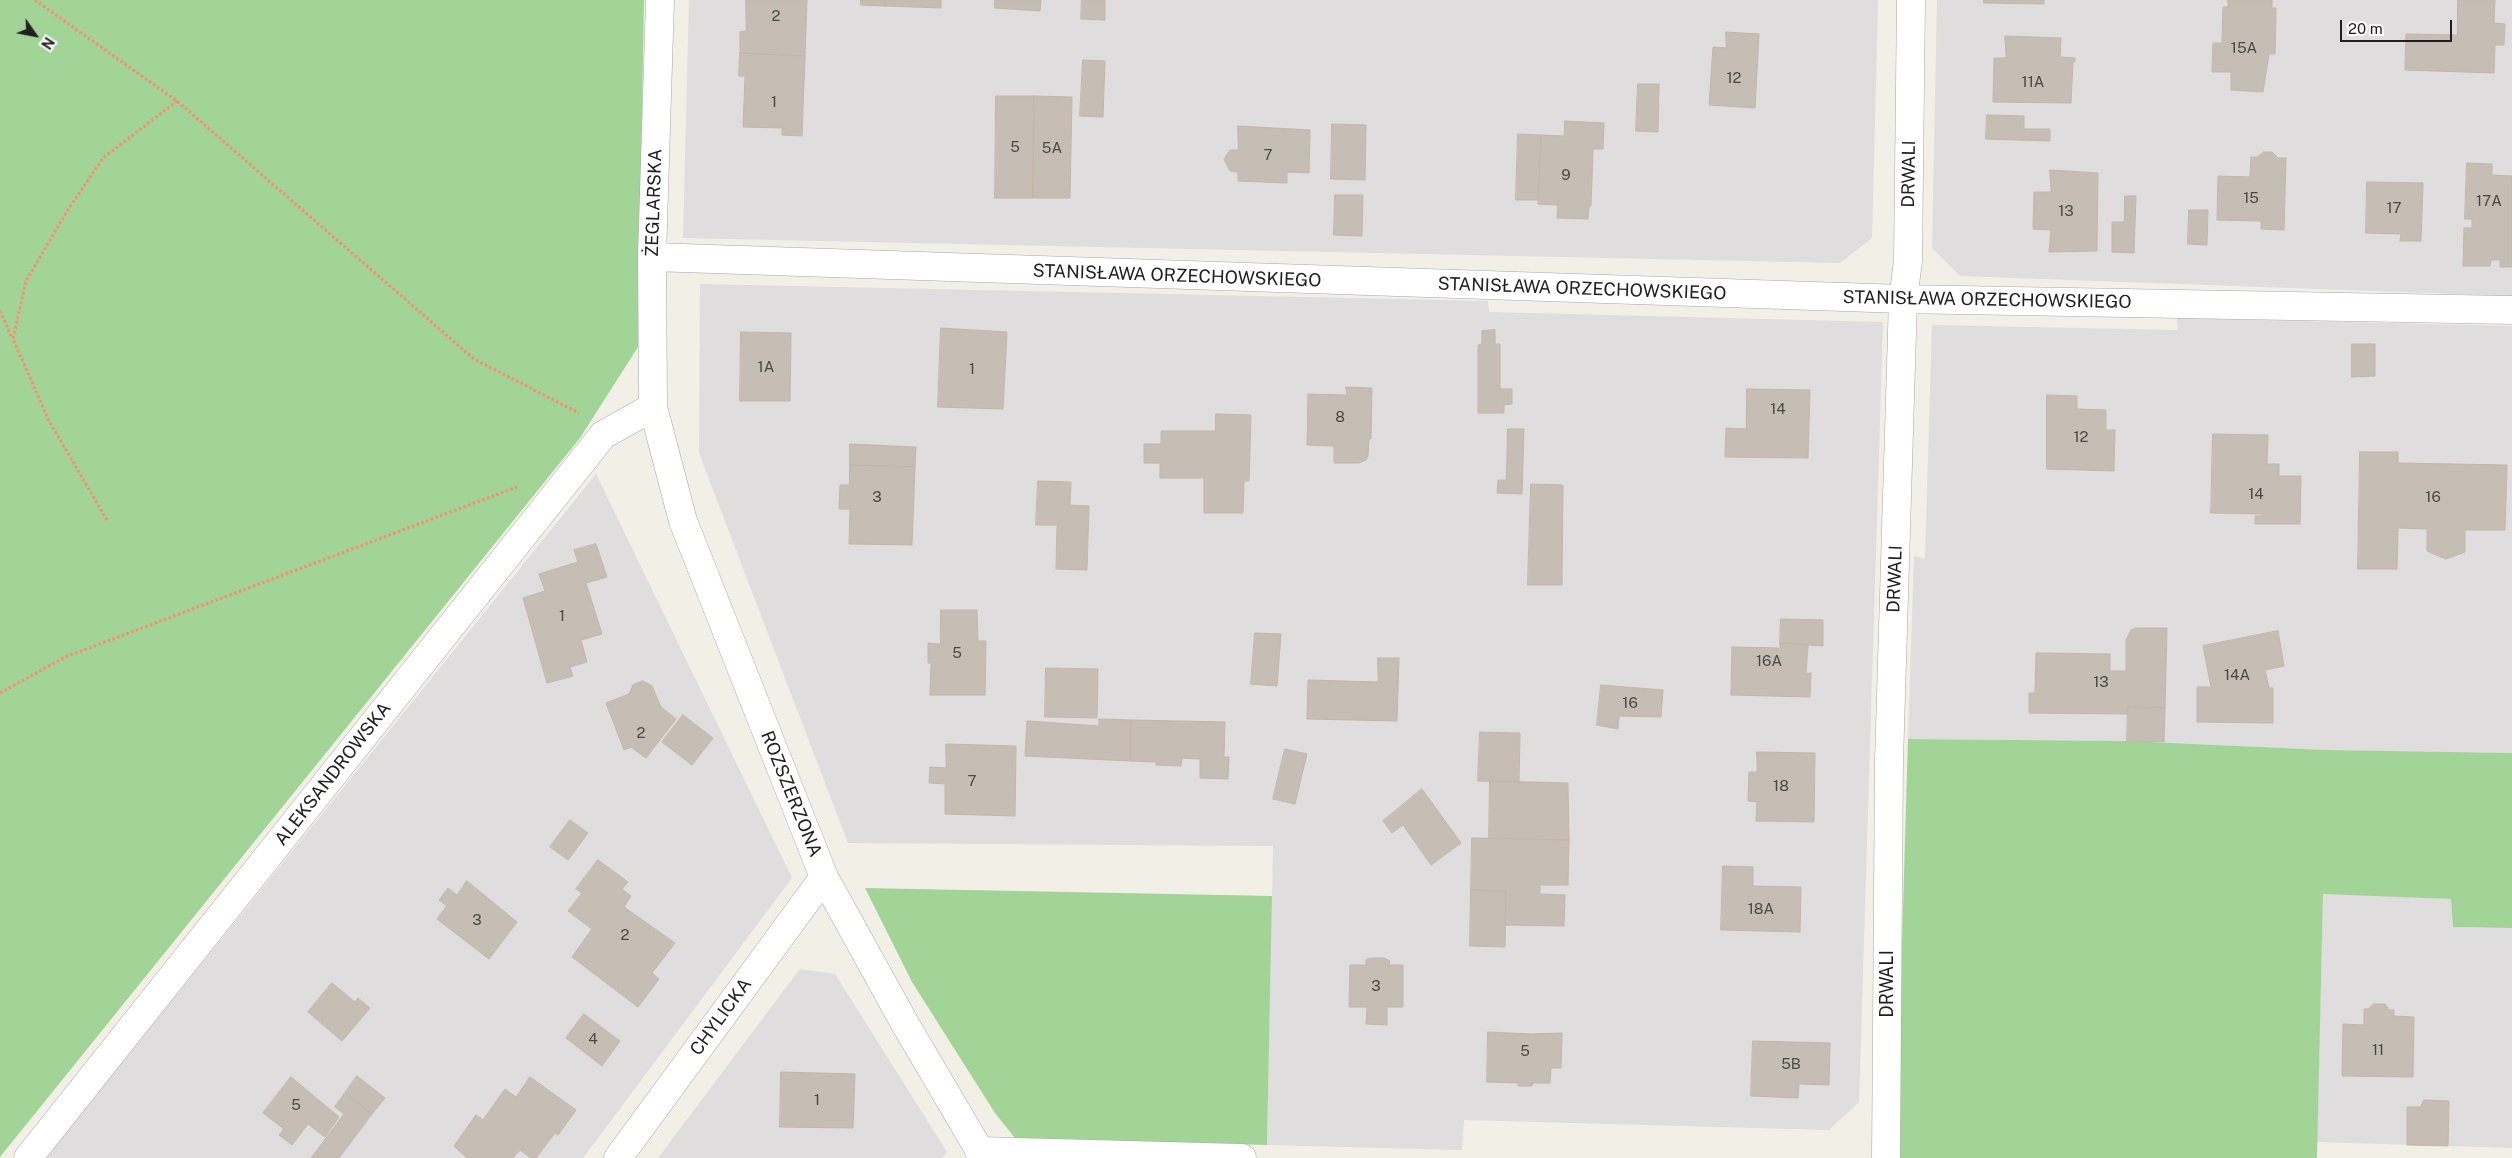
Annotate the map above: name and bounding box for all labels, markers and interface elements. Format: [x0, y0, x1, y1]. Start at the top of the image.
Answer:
house number: 2 [772, 7, 780, 25]
north arrow [10, 10, 60, 60]
scale bar [2342, 10, 2454, 42]
text: 20 m [2348, 20, 2383, 37]
text: N [38, 34, 57, 52]
house number: 15A [2231, 39, 2257, 57]
house number: 12 [1726, 69, 1742, 87]
house number: 11A [2022, 73, 2044, 91]
house number: 1 [771, 93, 777, 111]
house number: 5 [1010, 138, 1020, 156]
house number: 5A [1042, 139, 1062, 157]
street label: DRWALI [1898, 140, 1920, 208]
house number: 7 [1263, 146, 1273, 164]
street label: ŻEGLARSKA [641, 148, 667, 258]
house number: 9 [1561, 166, 1571, 184]
house number: 15 [2243, 189, 2259, 207]
house number: 17A [2476, 192, 2502, 210]
house number: 17 [2386, 199, 2402, 217]
house number: 13 [2058, 202, 2074, 220]
street label: STANISŁAWA ORZECHOWSKIEGO [1032, 260, 1322, 292]
street label: STANISŁAWA ORZECHOWSKIEGO [1437, 273, 1727, 305]
street label: STANISŁAWA ORZECHOWSKIEGO [1842, 287, 2132, 313]
house number: 1A [758, 358, 774, 376]
house number: 1 [969, 360, 975, 378]
house number: 14 [1770, 400, 1786, 418]
house number: 8 [1335, 408, 1345, 426]
house number: 12 [2073, 428, 2089, 446]
house number: 14 [2248, 485, 2264, 503]
house number: 3 [872, 488, 882, 506]
house number: 16 [2425, 488, 2441, 506]
street label: DRWALI [1883, 545, 1907, 613]
house number: 1 [559, 607, 565, 625]
house number: 5 [952, 644, 962, 662]
house number: 16A [1756, 652, 1782, 670]
house number: 14A [2224, 666, 2250, 684]
house number: 13 [2093, 673, 2109, 691]
house number: 16 [1622, 694, 1638, 712]
street label: ALEKSANDROWSKA [270, 698, 396, 850]
house number: 2 [637, 724, 645, 742]
street label: ROZSZERZONA [756, 728, 826, 860]
house number: 7 [967, 772, 977, 790]
house number: 18 [1773, 777, 1789, 795]
house number: 18A [1748, 900, 1774, 918]
house number: 3 [472, 911, 482, 929]
house number: 2 [621, 926, 629, 944]
street label: DRWALI [1876, 950, 1898, 1018]
street label: CHYLICKA [686, 974, 756, 1060]
house number: 3 [1371, 977, 1381, 995]
house number: 4 [588, 1030, 598, 1048]
house number: 11 [2372, 1041, 2384, 1059]
house number: 5 [1520, 1042, 1530, 1060]
house number: 5B [1781, 1055, 1801, 1073]
house number: 1 [814, 1091, 820, 1109]
house number: 5 [291, 1096, 301, 1114]

